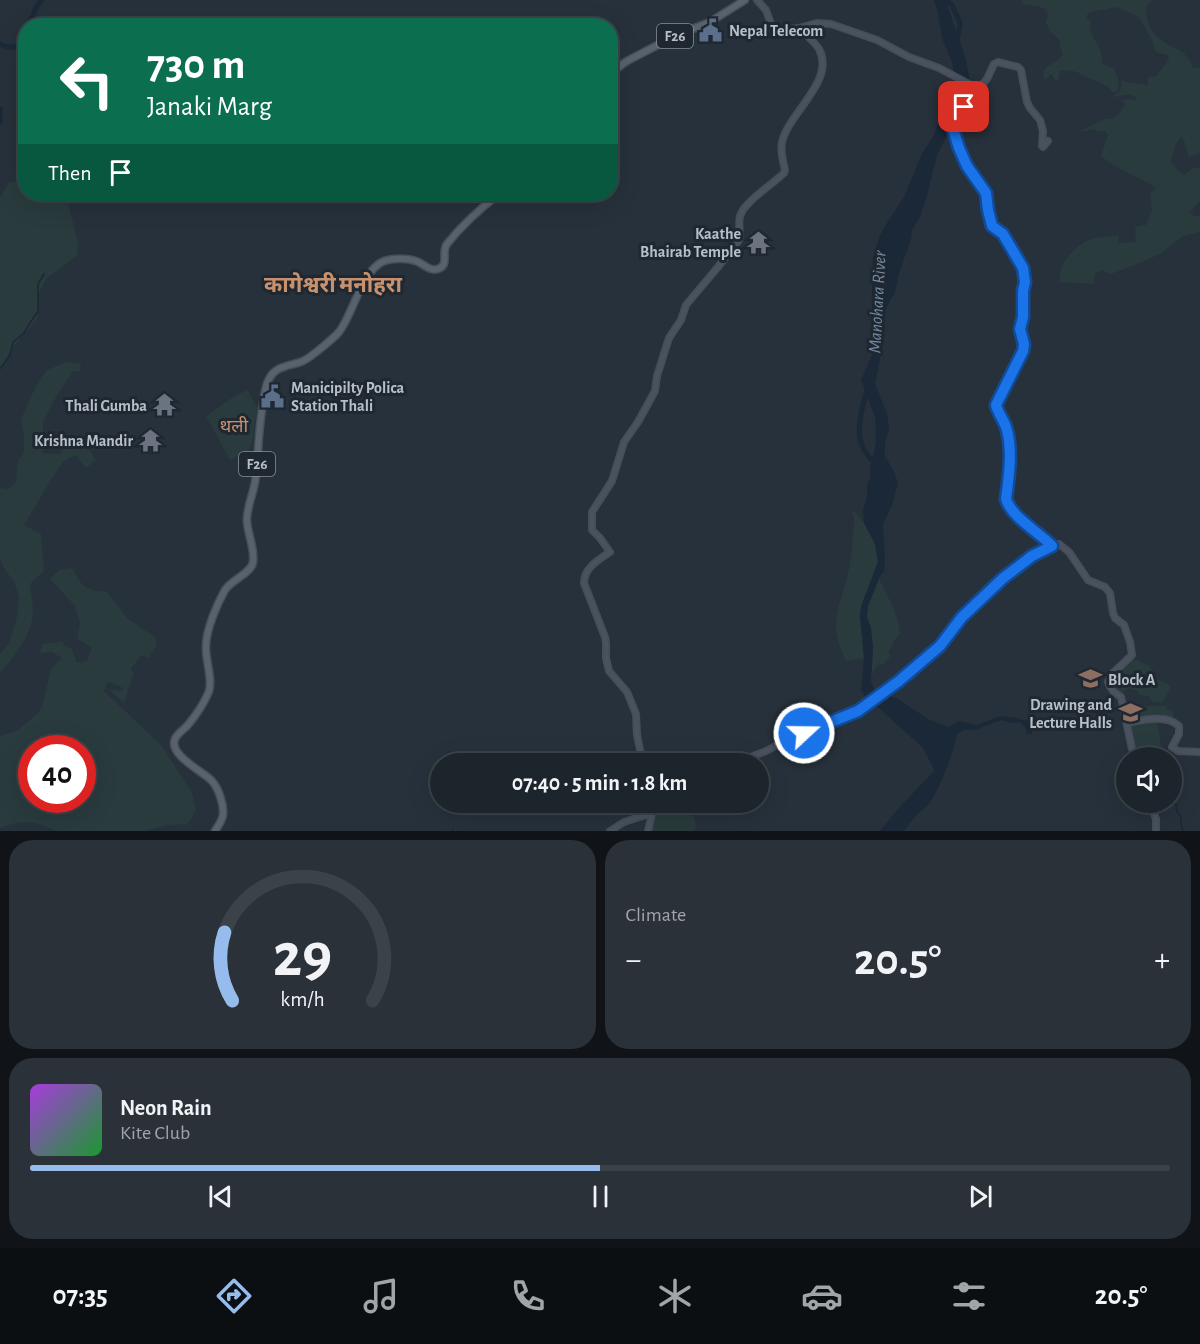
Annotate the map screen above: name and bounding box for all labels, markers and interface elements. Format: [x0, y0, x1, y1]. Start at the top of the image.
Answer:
public building icon: Nepal Telecom [698, 17, 724, 43]
place label: Nepal Telecom [729, 23, 823, 39]
road number: F26 [657, 24, 693, 48]
icon: left [48, 42, 126, 120]
text: 730 m [147, 44, 245, 86]
pin [938, 81, 989, 132]
icon: arrive [947, 90, 980, 123]
text: Janaki Marg [147, 93, 272, 120]
icon: arrive [104, 156, 137, 189]
text: Then [48, 162, 92, 184]
place label: Kaathe Bhairab Temple [640, 226, 741, 260]
temple icon: Kaathe Bhairab Temple [746, 229, 772, 255]
water label: Manohara River [866, 249, 890, 354]
district label: कागेश्वरी मनोहरा [264, 272, 402, 296]
place label: Manicipilty Polica Station Thali [291, 380, 404, 414]
public building icon: Manicipilty Polica Station Thali [260, 383, 286, 409]
temple icon: Thali Gumba [152, 392, 178, 418]
place label: Thali Gumba [65, 398, 147, 414]
district label: थली [220, 416, 249, 436]
temple icon: Krishna Mandir [138, 427, 164, 453]
place label: Krishna Mandir [34, 433, 133, 449]
road number: F26 [239, 452, 275, 476]
school or university icon: Block A [1077, 666, 1103, 692]
place label: Block A [1108, 672, 1156, 688]
place label: Drawing and Lecture Halls [1029, 697, 1113, 731]
school or university icon: Drawing and Lecture Halls [1117, 700, 1143, 726]
position arrow [772, 701, 836, 765]
speed limit sign: 40 [18, 735, 96, 813]
map controls [1116, 747, 1182, 813]
button: sound [1116, 747, 1182, 813]
text: 07:40 · 5 min · 1.8 km [512, 772, 687, 794]
text: Climate [626, 905, 686, 925]
text: 29 [272, 925, 332, 987]
text: 20.5° [854, 938, 942, 983]
text: − [626, 944, 641, 977]
text: + [1154, 944, 1170, 977]
text: km/h [280, 990, 324, 1011]
text: Neon Rain [120, 1097, 212, 1119]
text: Kite Club [120, 1123, 190, 1143]
icon: previous [204, 1180, 237, 1213]
icon: pause [584, 1180, 617, 1213]
icon: next [964, 1180, 997, 1213]
icon: directions [213, 1275, 255, 1317]
icon: music [360, 1275, 402, 1317]
icon: phone [507, 1275, 549, 1317]
icon: climate [654, 1275, 696, 1317]
icon: car [801, 1275, 843, 1317]
icon: filters [948, 1275, 990, 1317]
text: 07:35 [53, 1282, 108, 1309]
text: 20.5° [1095, 1282, 1147, 1309]

